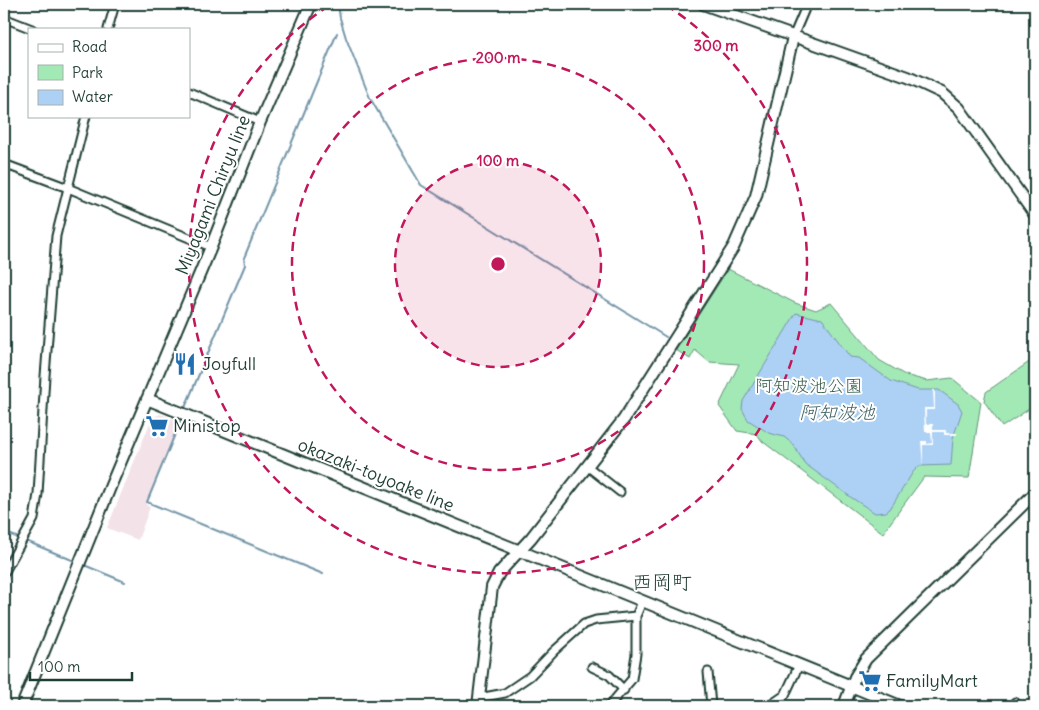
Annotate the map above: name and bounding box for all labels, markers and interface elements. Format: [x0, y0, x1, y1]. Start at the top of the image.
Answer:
legend [28, 28, 190, 118]
text: 300 m [694, 36, 739, 55]
text: Road [72, 37, 107, 56]
text: 200 m [476, 48, 520, 67]
text: Park [72, 63, 103, 82]
text: Water [72, 87, 113, 106]
street label: Miyagami Chiryu line [170, 112, 255, 278]
text: 100 m [477, 151, 519, 170]
centre of rings [489, 255, 507, 273]
restaurant icon: Joyfull [172, 351, 198, 377]
place label: Joyfull [202, 352, 256, 375]
park label: 阿知波池公園 [755, 374, 863, 397]
water label: 阿知波池 [799, 400, 876, 424]
supermarket icon: Ministop [144, 413, 170, 439]
place label: Ministop [173, 414, 241, 437]
street label: okazaki-toyoake line [295, 433, 458, 516]
district label: 西岡町 [632, 569, 692, 594]
scale bar [30, 650, 132, 682]
text: 100 m [38, 657, 80, 676]
supermarket icon: FamilyMart [857, 668, 883, 694]
place label: FamilyMart [886, 669, 978, 692]

